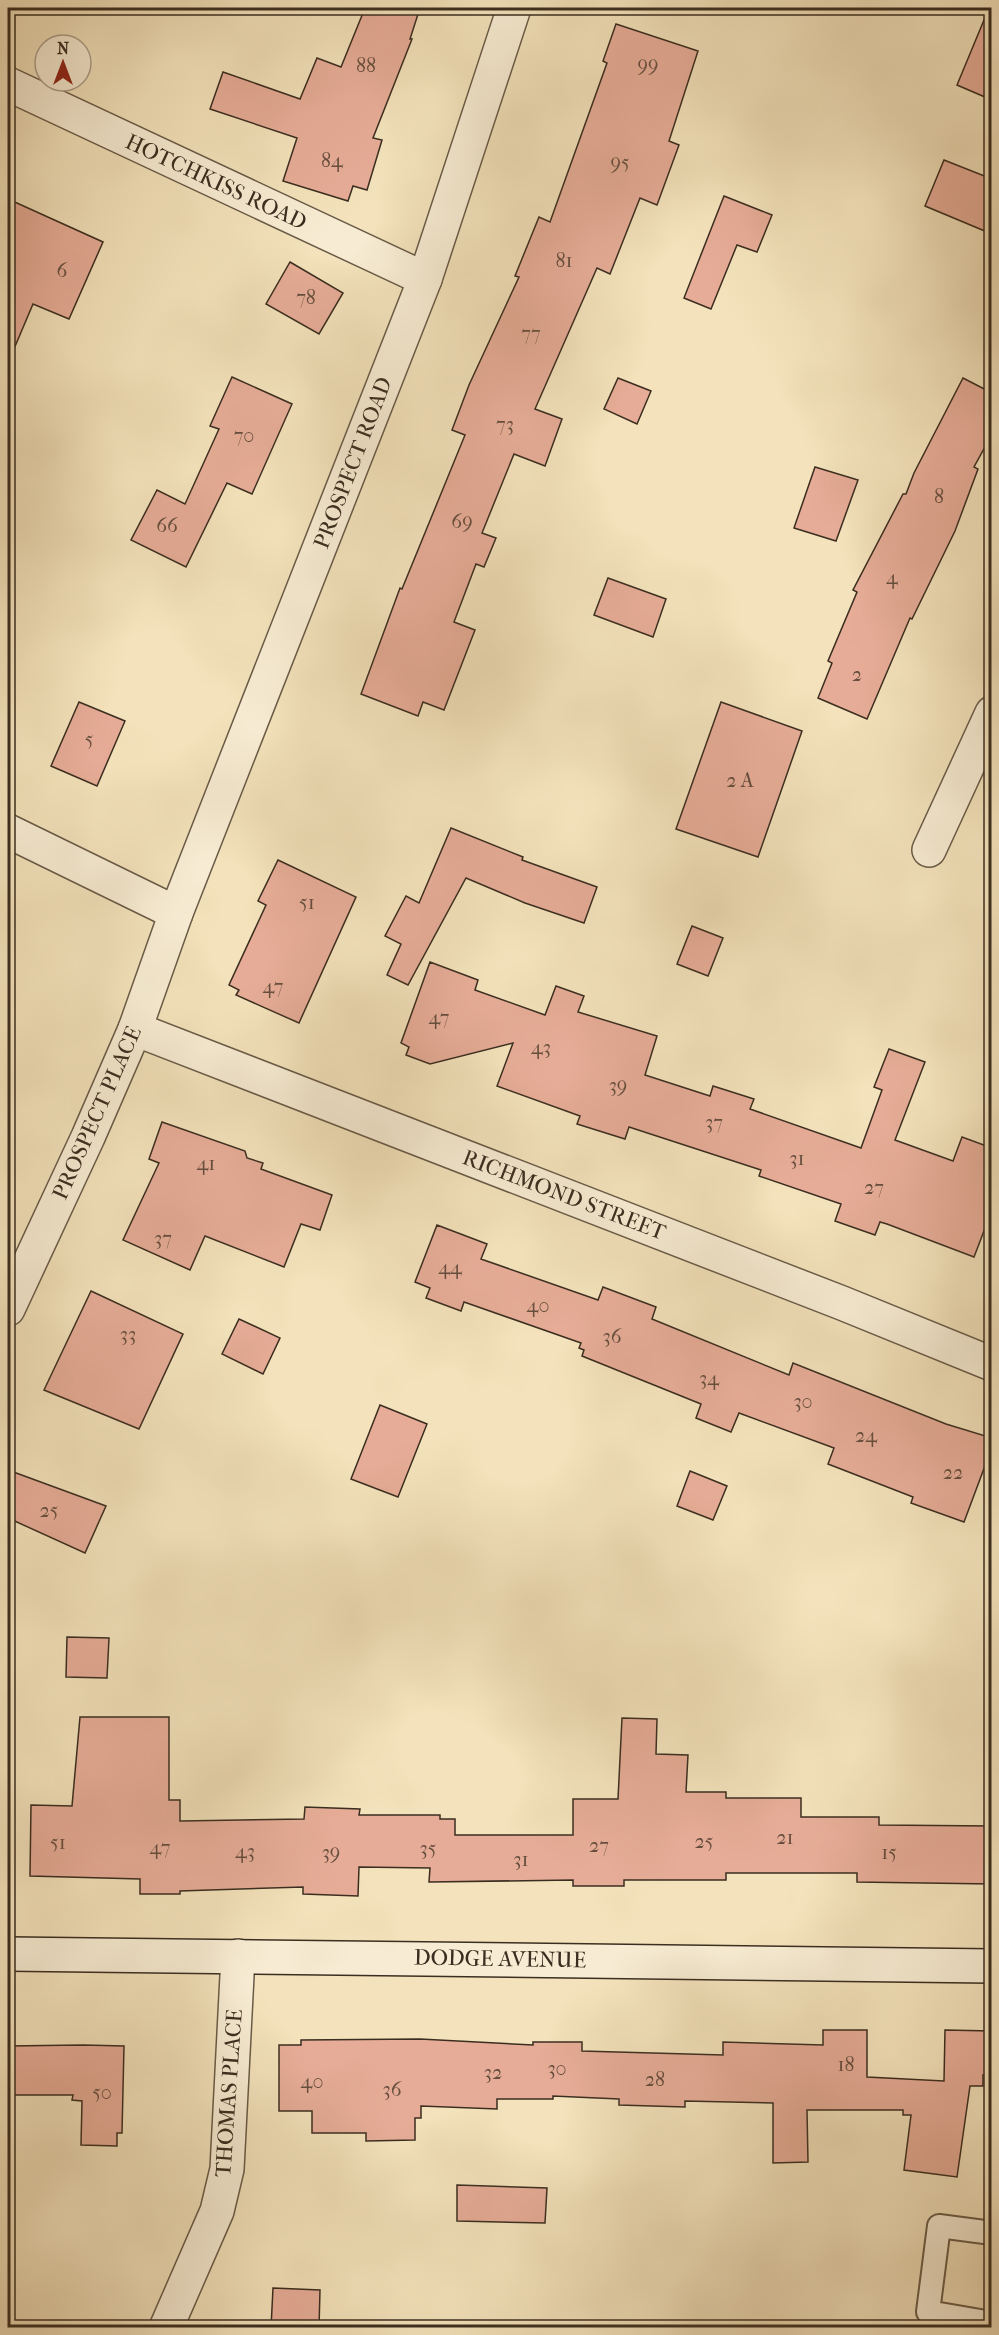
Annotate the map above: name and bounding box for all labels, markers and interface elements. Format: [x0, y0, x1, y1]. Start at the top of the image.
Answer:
north arrow [33, 33, 93, 93]
text: N [57, 39, 70, 58]
house number: 99 [638, 53, 658, 76]
house number: 88 [356, 54, 376, 77]
street label: HOTCHKISS ROAD [121, 129, 311, 235]
house number: 84 [321, 149, 344, 172]
house number: 95 [610, 151, 630, 174]
house number: 81 [555, 249, 573, 272]
house number: 6 [57, 259, 68, 282]
house number: 78 [296, 286, 316, 309]
house number: 77 [521, 322, 541, 345]
street label: PROSPECT ROAD [308, 374, 398, 552]
house number: 73 [496, 413, 514, 436]
house number: 70 [234, 424, 254, 447]
house number: 8 [934, 485, 944, 508]
house number: 69 [451, 510, 473, 533]
house number: 66 [156, 514, 178, 537]
house number: 4 [886, 566, 899, 589]
house number: 2 [852, 663, 862, 686]
house number: 5 [85, 728, 93, 751]
house number: 2 A [726, 769, 755, 792]
house number: 51 [299, 891, 315, 914]
house number: 47 [263, 975, 284, 998]
house number: 47 [429, 1006, 450, 1029]
street label: PROSPECT PLACE [47, 1022, 147, 1204]
house number: 43 [531, 1036, 551, 1059]
house number: 39 [609, 1074, 627, 1097]
house number: 37 [705, 1111, 723, 1134]
street label: RICHMOND STREET [459, 1144, 670, 1246]
house number: 31 [789, 1147, 805, 1170]
house number: 41 [197, 1152, 215, 1175]
house number: 27 [864, 1176, 884, 1199]
house number: 37 [154, 1227, 172, 1250]
house number: 44 [438, 1256, 463, 1279]
house number: 40 [527, 1294, 549, 1317]
house number: 33 [120, 1323, 136, 1346]
house number: 36 [602, 1325, 622, 1348]
house number: 34 [699, 1367, 720, 1390]
house number: 30 [793, 1390, 813, 1413]
house number: 24 [855, 1424, 878, 1447]
house number: 22 [943, 1461, 963, 1484]
house number: 25 [40, 1499, 58, 1522]
house number: 21 [776, 1826, 794, 1849]
house number: 25 [695, 1830, 713, 1853]
house number: 51 [50, 1831, 66, 1854]
house number: 27 [589, 1834, 609, 1857]
house number: 47 [150, 1836, 171, 1859]
house number: 35 [420, 1837, 436, 1860]
house number: 43 [235, 1840, 255, 1863]
house number: 39 [322, 1841, 340, 1864]
house number: 15 [881, 1841, 897, 1864]
house number: 31 [513, 1848, 529, 1871]
street label: DODGE AVENUE [414, 1944, 586, 1974]
street label: THOMAS PLACE [210, 2008, 248, 2178]
house number: 18 [837, 2053, 855, 2076]
house number: 30 [547, 2057, 567, 2080]
house number: 32 [484, 2061, 502, 2084]
house number: 28 [645, 2068, 665, 2091]
house number: 40 [301, 2070, 323, 2093]
house number: 36 [382, 2078, 402, 2101]
house number: 50 [92, 2081, 112, 2104]

